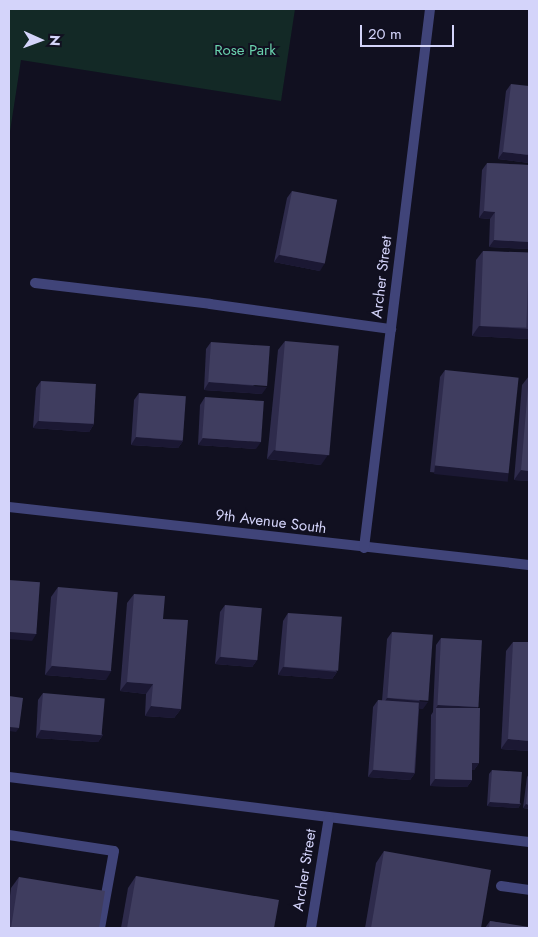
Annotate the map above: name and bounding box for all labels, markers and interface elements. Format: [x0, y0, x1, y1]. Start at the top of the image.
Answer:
north arrow [15, 15, 65, 65]
scale bar [363, 15, 457, 47]
text: 20 m [368, 23, 402, 45]
text: N [45, 35, 65, 46]
park label: Rose Park [214, 42, 276, 60]
street label: Archer Street [368, 235, 396, 319]
street label: 9th Avenue South [215, 506, 327, 538]
street label: Archer Street [290, 828, 320, 912]

